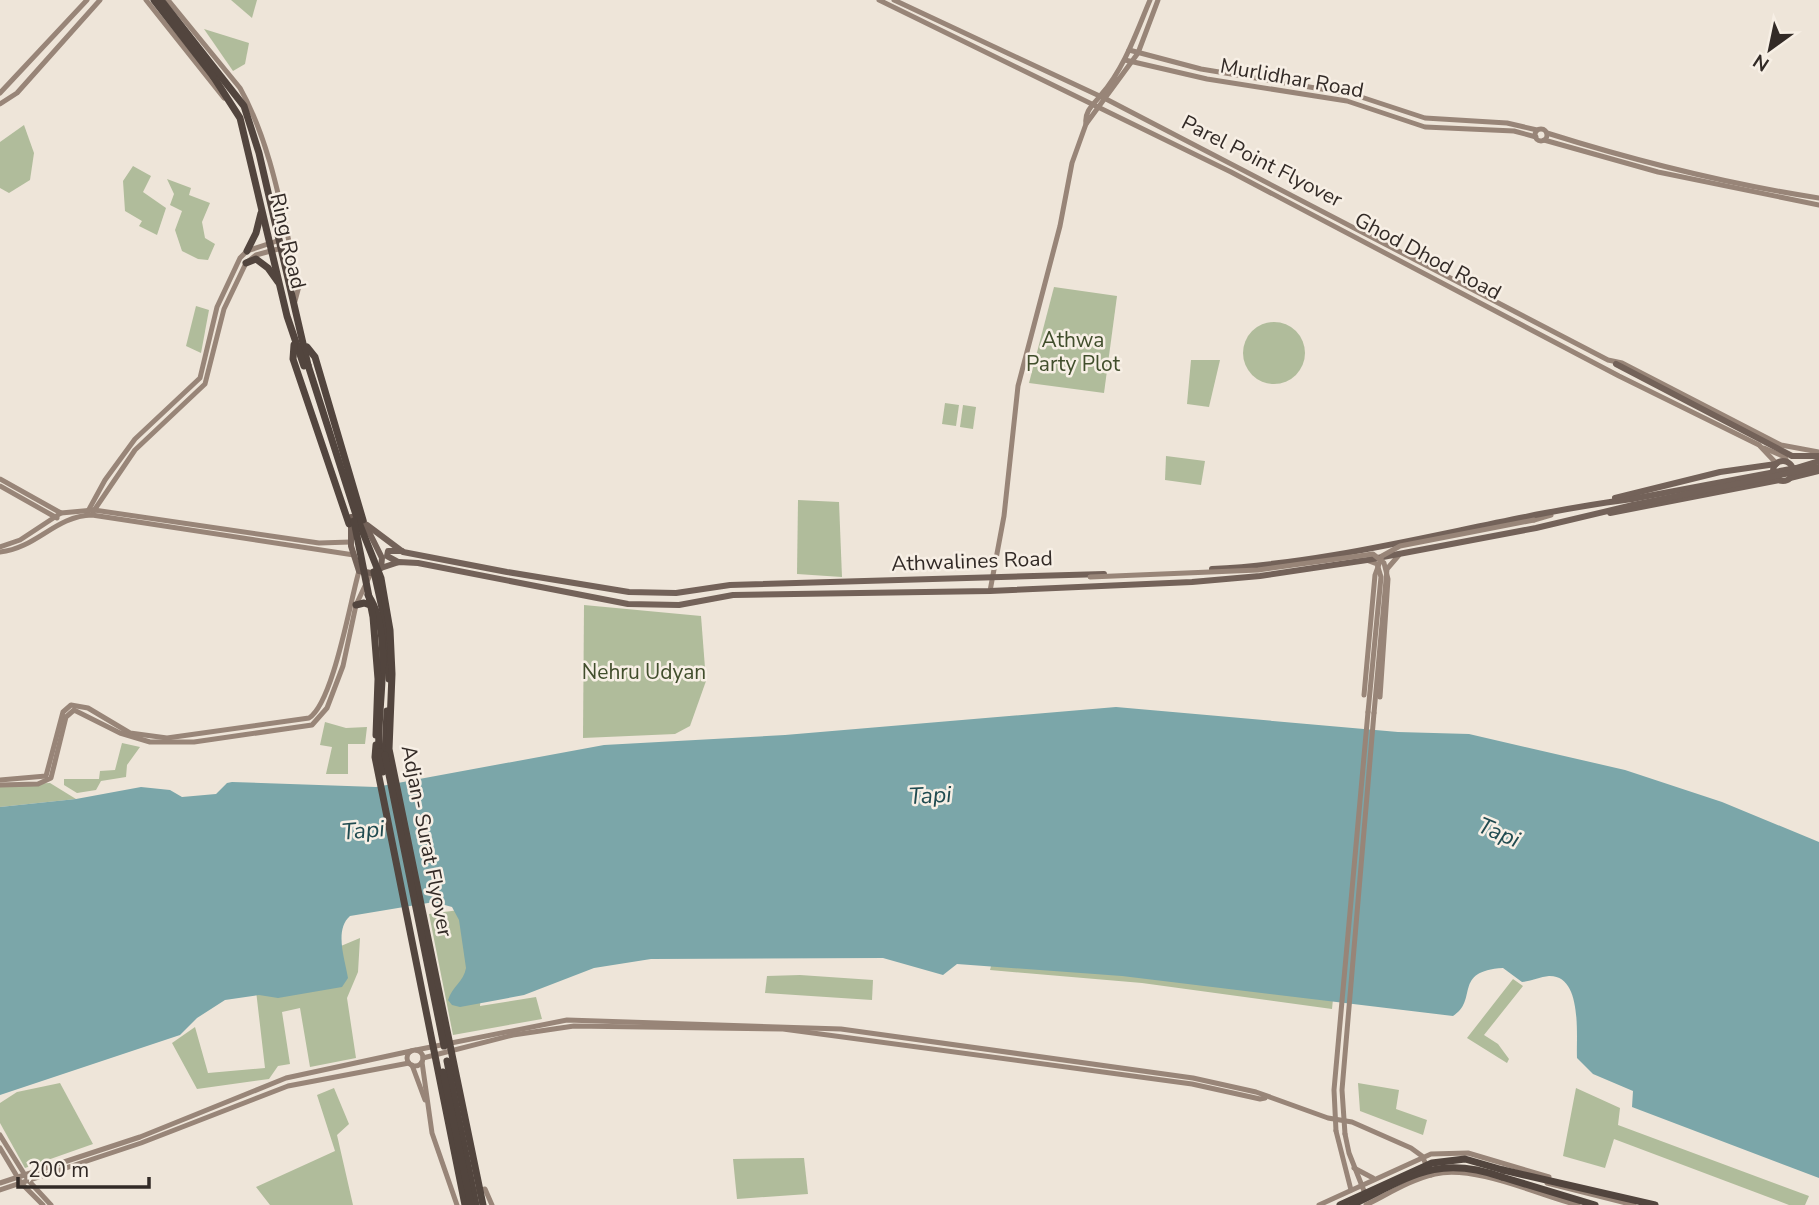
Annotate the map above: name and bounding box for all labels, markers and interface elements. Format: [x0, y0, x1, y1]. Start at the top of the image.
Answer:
north arrow [1735, 14, 1805, 84]
text: N [1748, 48, 1774, 77]
street label: Murlidhar Road [1218, 52, 1366, 104]
street label: Parel Point Flyover [1177, 108, 1348, 214]
street label: Ring Road [263, 190, 313, 292]
street label: Ghod Dhod Road [1350, 206, 1506, 306]
park label: Athwa Party Plot [1026, 326, 1121, 378]
street label: Athwalines Road [891, 544, 1053, 578]
park label: Nehru Udyan [582, 658, 706, 686]
street label: Adjan- Surat Flyover [395, 743, 459, 940]
water label: Tapi [908, 779, 953, 812]
water label: Tapi [1473, 810, 1525, 855]
water label: Tapi [340, 813, 386, 848]
scale bar [18, 1146, 149, 1190]
text: 200 m [28, 1156, 89, 1184]

